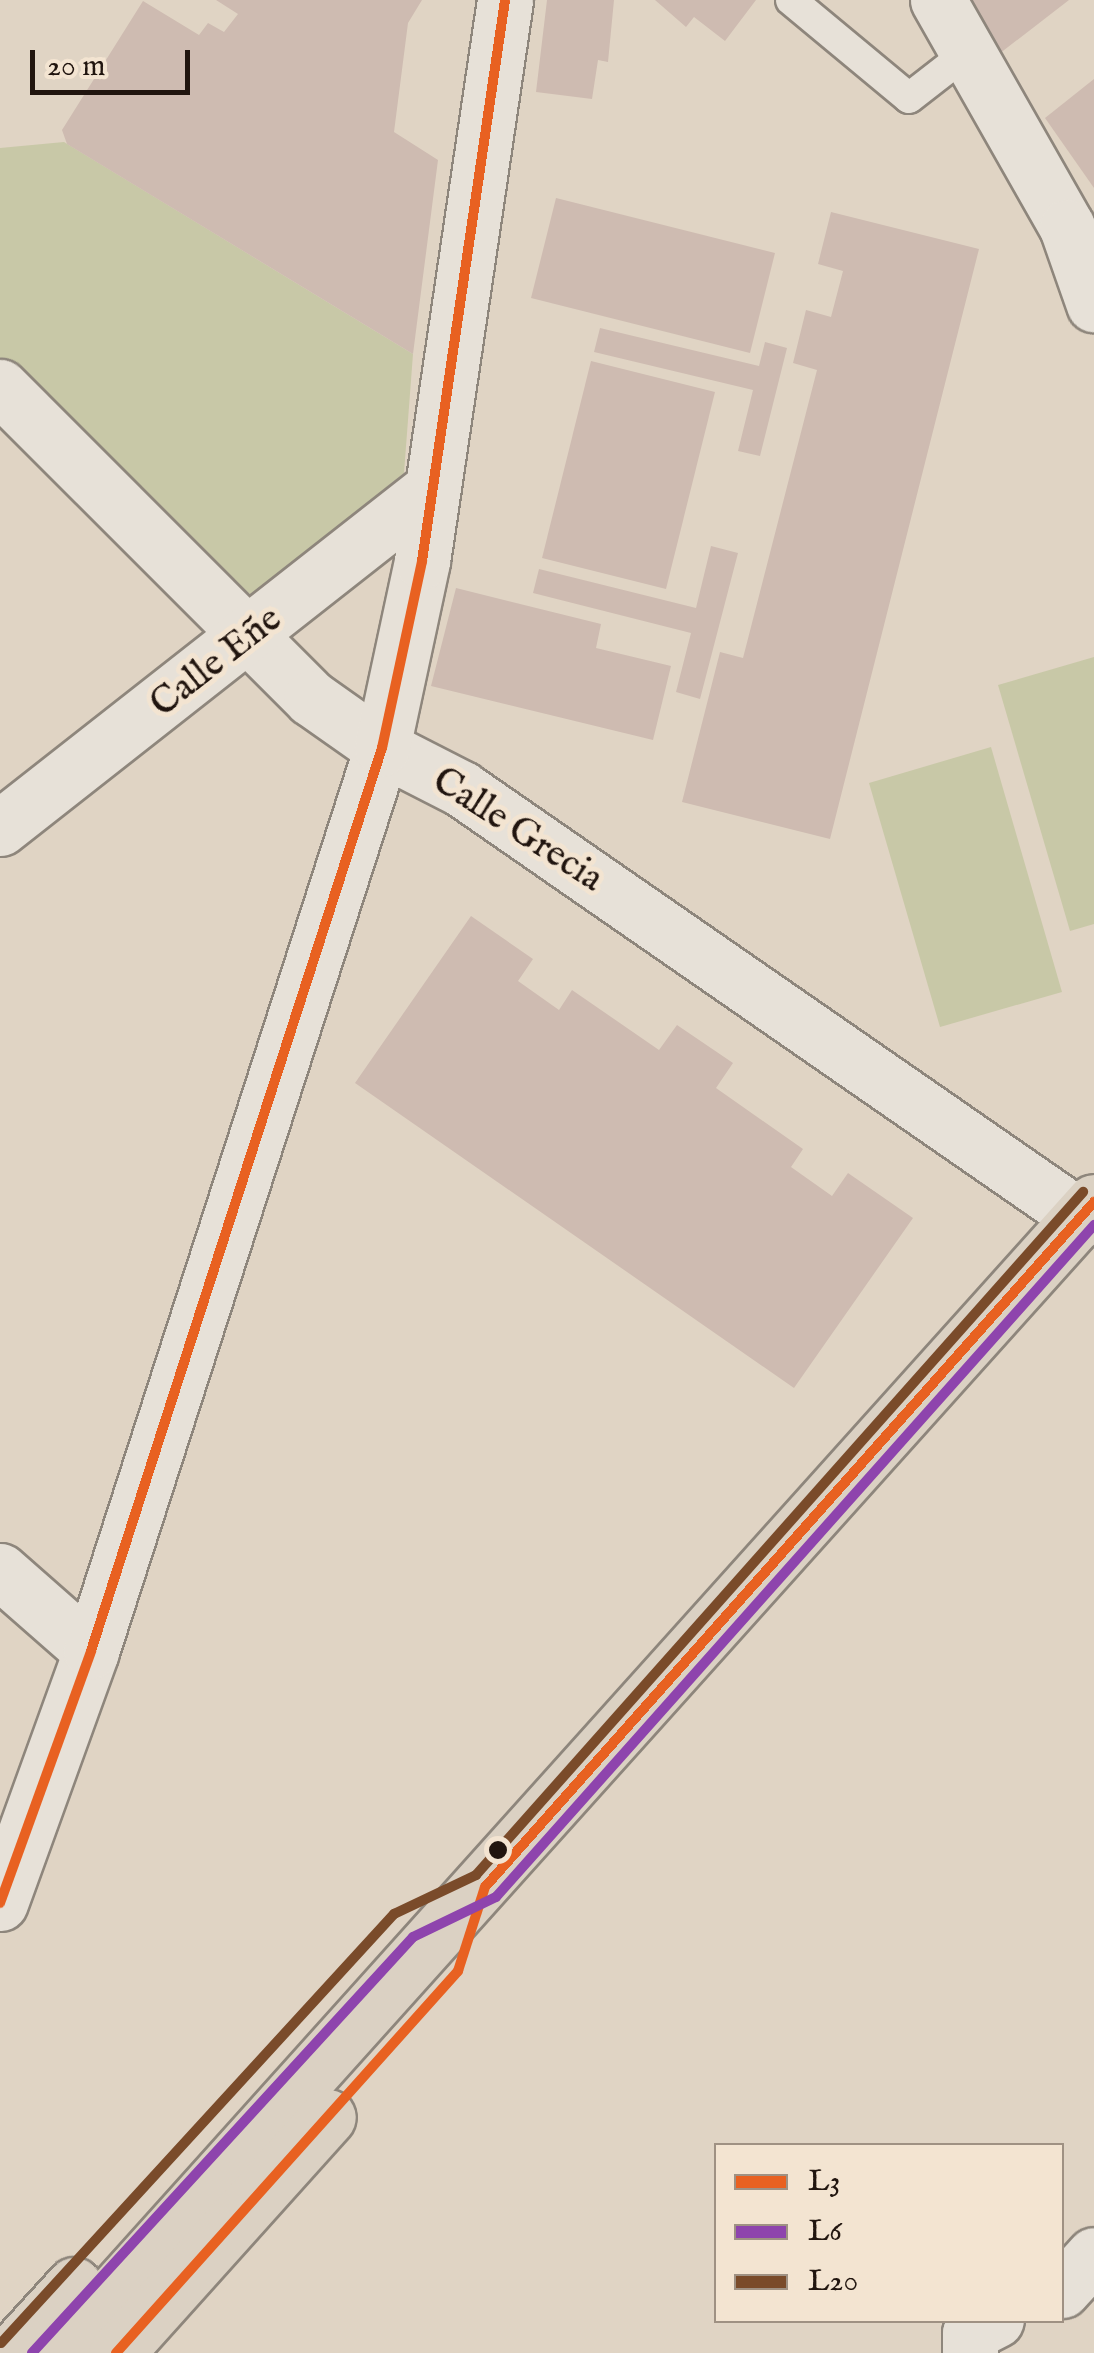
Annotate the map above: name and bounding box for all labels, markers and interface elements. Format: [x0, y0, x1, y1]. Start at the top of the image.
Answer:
scale bar [35, 30, 195, 92]
text: 20 m [47, 48, 106, 86]
street label: Calle Eñe [142, 598, 292, 728]
street label: Calle Grecia [423, 759, 611, 903]
unlabelled marker [488, 1840, 508, 1860]
legend [714, 2143, 1064, 2323]
text: L3 [808, 2163, 841, 2201]
text: L6 [808, 2213, 842, 2251]
text: L20 [808, 2263, 858, 2301]

